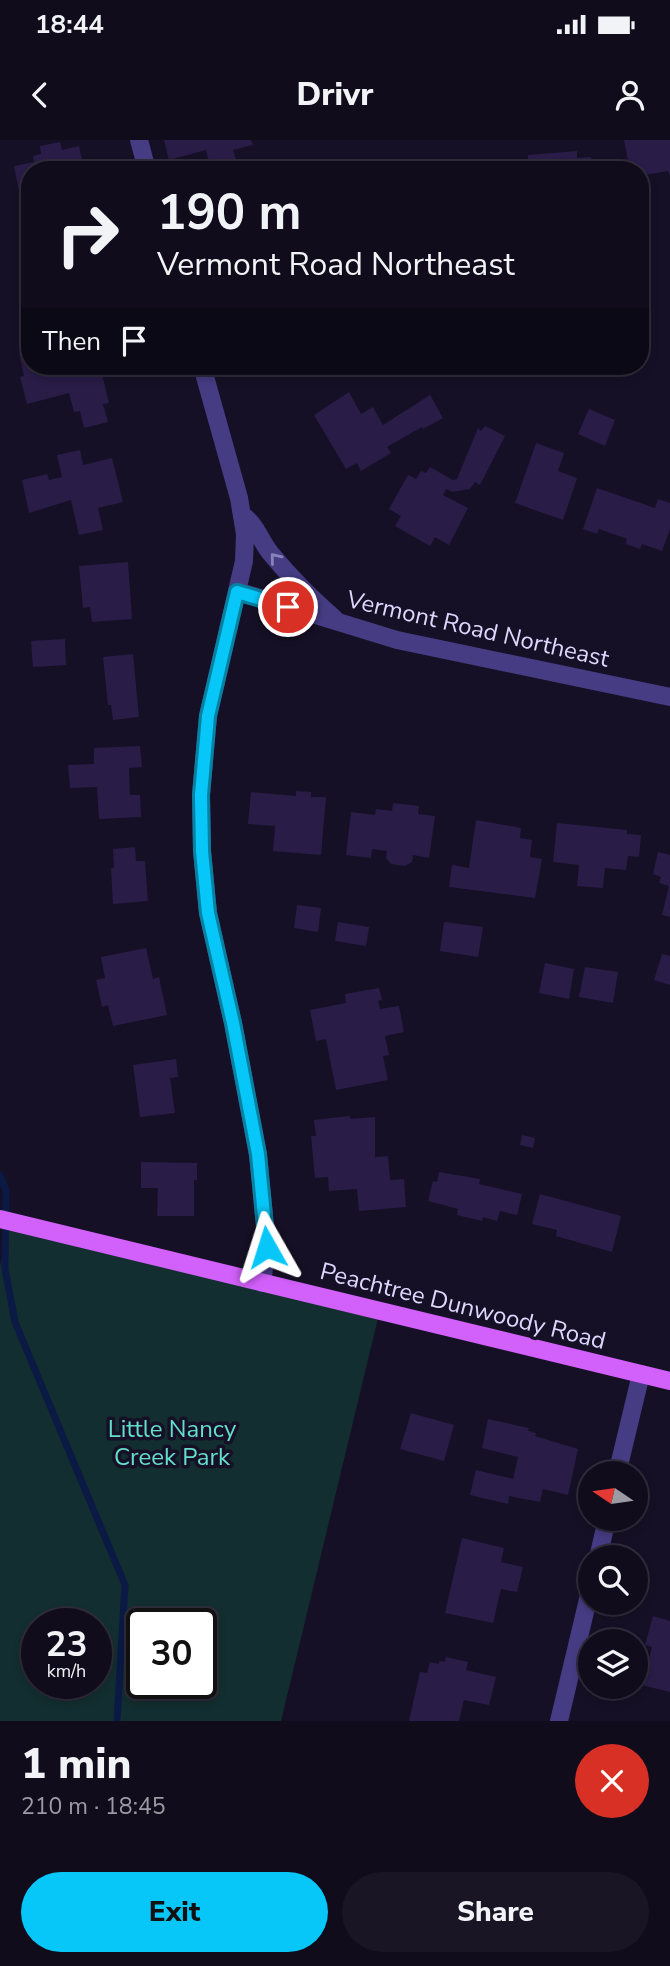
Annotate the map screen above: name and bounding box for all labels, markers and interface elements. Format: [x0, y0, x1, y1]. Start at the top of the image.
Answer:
text: 18:44 [35, 7, 104, 42]
text: Drivr [297, 73, 373, 116]
icon: back [21, 76, 59, 114]
icon: person [611, 76, 649, 114]
text: 190 m [157, 179, 301, 246]
icon: right [42, 189, 133, 280]
text: Vermont Road Northeast [157, 243, 515, 286]
icon: arrive [115, 322, 153, 360]
text: Then [42, 324, 101, 359]
one-way arrow [270, 553, 283, 565]
pin [258, 577, 318, 637]
street label: Vermont Road Northeast [343, 583, 613, 675]
icon: arrive [269, 588, 307, 626]
position arrow [230, 1210, 304, 1284]
street label: Peachtree Dunwoody Road [317, 1255, 609, 1357]
park label: Little Nancy Creek Park [108, 1413, 237, 1473]
north arrow [578, 1461, 648, 1531]
map controls [578, 1461, 648, 1699]
button: search [578, 1545, 648, 1615]
speed limit sign: 30 [126, 1608, 217, 1699]
text: 23 [45, 1621, 88, 1668]
button: layers [578, 1629, 648, 1699]
text: km/h [47, 1659, 86, 1683]
text: 1 min [21, 1736, 131, 1793]
button: close [575, 1744, 649, 1818]
text: 210 m · 18:45 [21, 1791, 166, 1822]
button: Exit [21, 1872, 328, 1952]
button: Share [342, 1872, 649, 1952]

